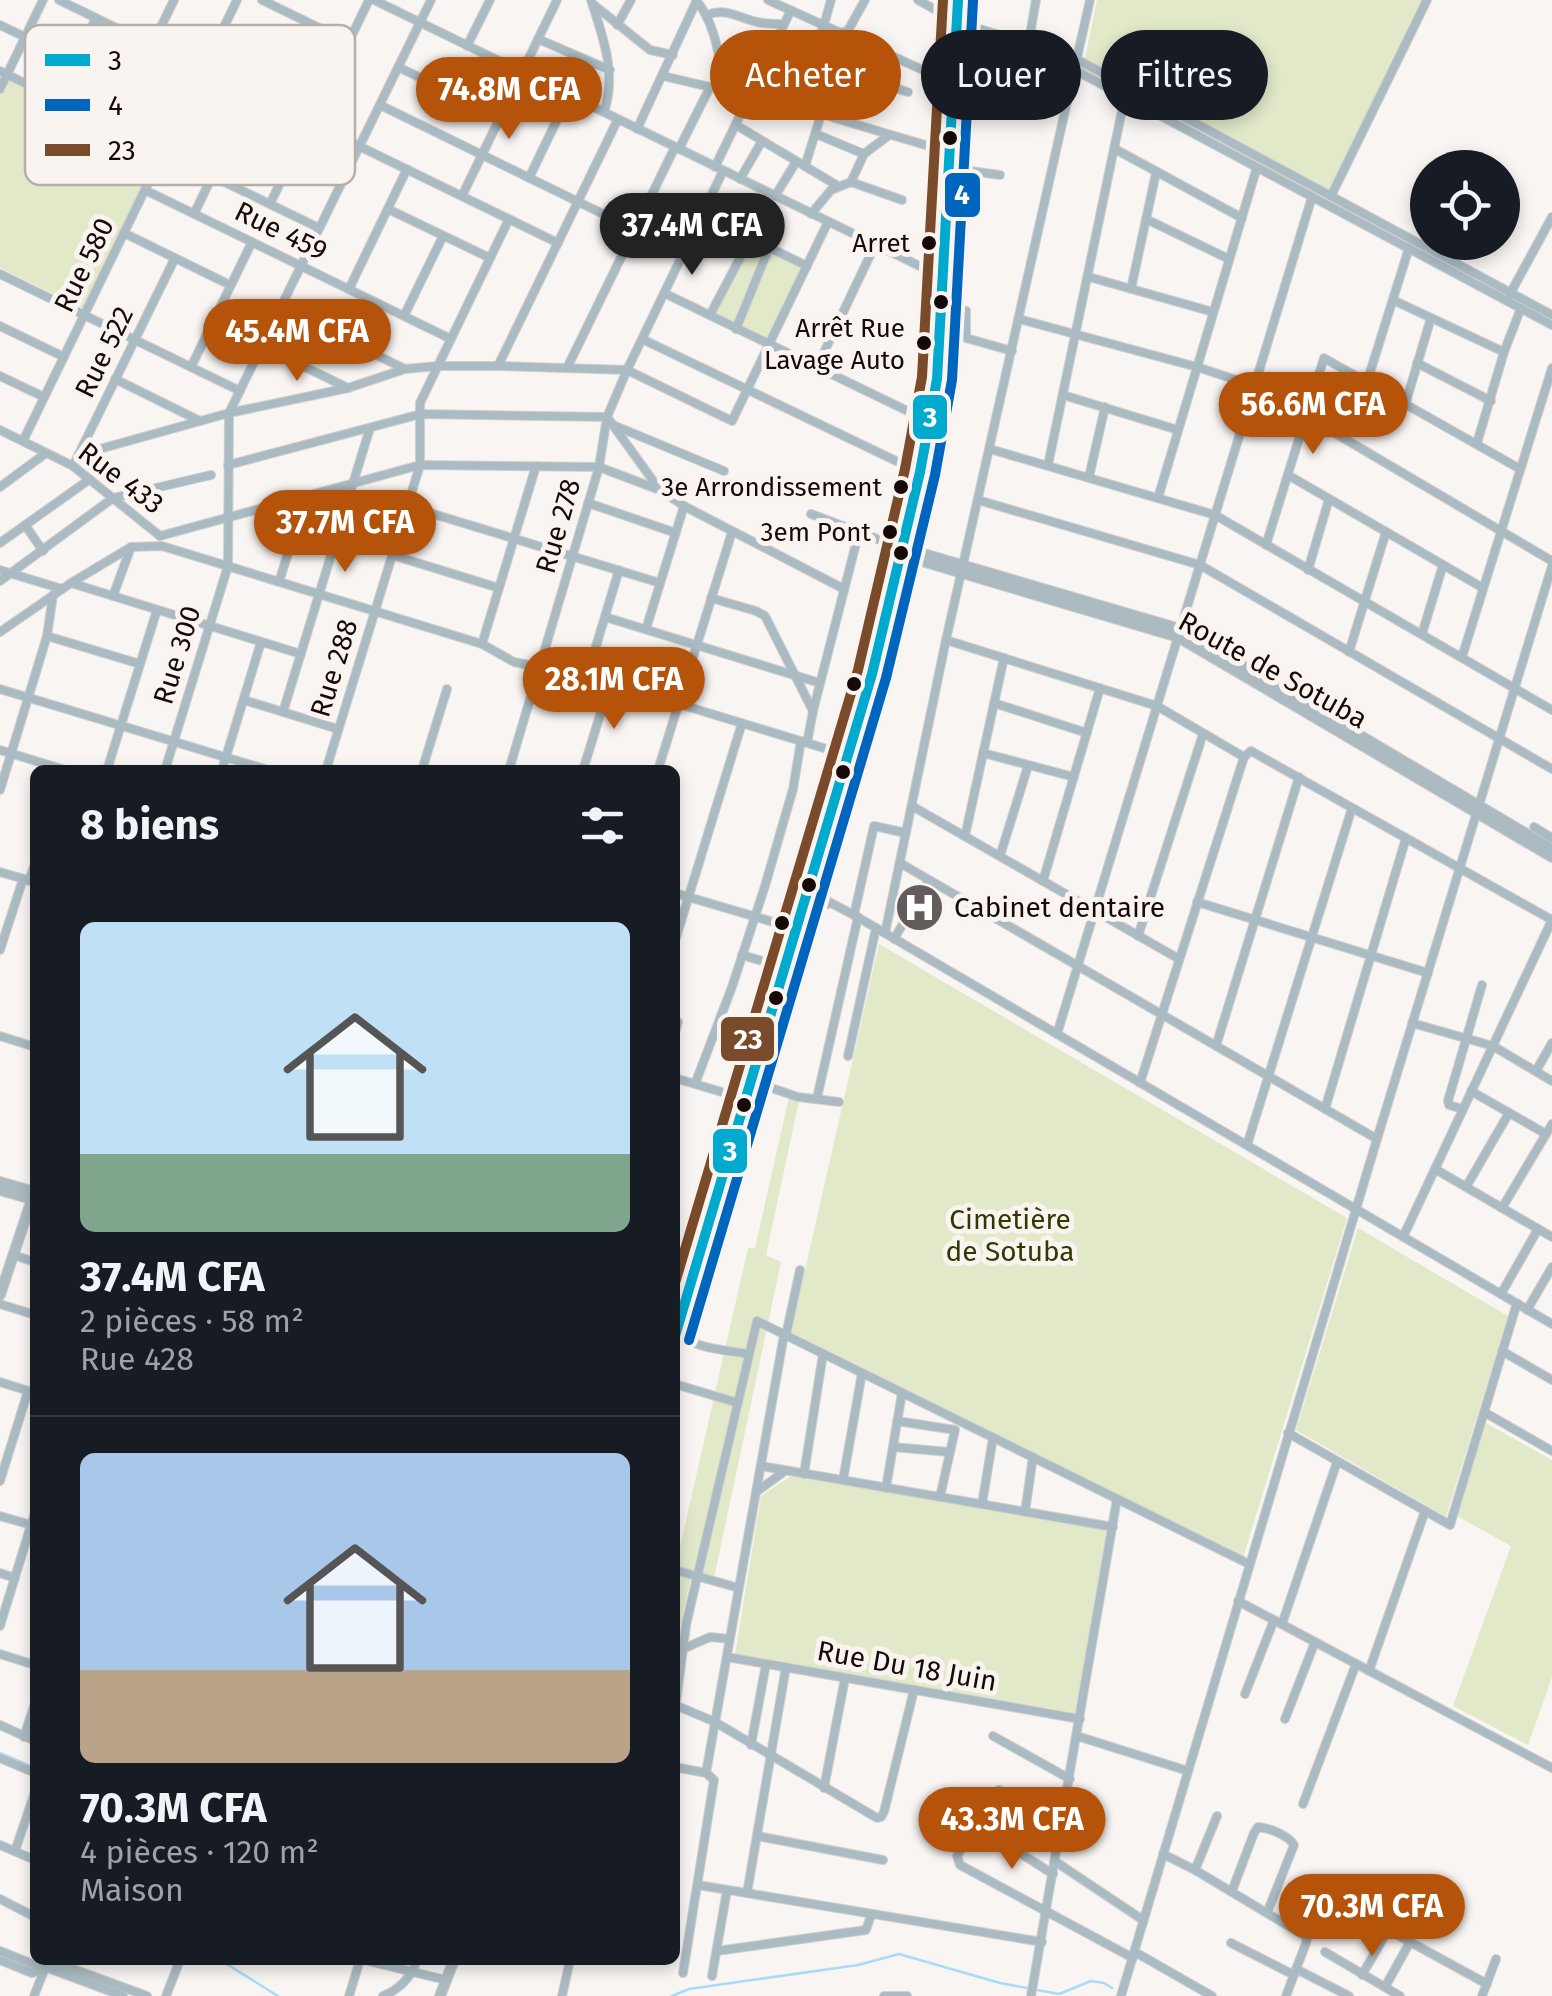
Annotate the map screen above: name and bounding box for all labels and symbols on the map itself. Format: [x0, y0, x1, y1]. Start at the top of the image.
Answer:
legend [25, 25, 355, 185]
text: 3 [108, 44, 122, 77]
pin: 74.8M CFA [395, 57, 623, 142]
text: 4 [108, 89, 123, 122]
unlabelled marker [940, 128, 960, 148]
text: 23 [108, 134, 136, 167]
line badge: 4 [943, 171, 982, 219]
text: 4 [954, 178, 970, 211]
pin: 37.4M CFA [578, 193, 806, 278]
street label: Rue 459 [229, 195, 333, 267]
street label: Rue 580 [47, 212, 121, 318]
place label: Arret [852, 228, 911, 259]
marker: Arret [919, 233, 939, 253]
unlabelled marker [931, 292, 951, 312]
pin: 45.4M CFA [183, 299, 411, 384]
street label: Rue 522 [68, 301, 140, 403]
place label: Arrêt Rue Lavage Auto [764, 313, 905, 376]
marker: Arrêt Rue Lavage Auto [914, 333, 934, 353]
pin: 56.6M CFA [1199, 372, 1427, 457]
line badge: 3 [911, 393, 949, 441]
text: 3 [922, 401, 937, 434]
street label: Rue 433 [72, 435, 170, 521]
place label: 3e Arrondissement [661, 472, 883, 503]
street label: Rue 278 [529, 475, 587, 577]
marker: 3e Arrondissement [891, 477, 911, 497]
pin: 37.7M CFA [231, 490, 459, 575]
place label: 3em Pont [761, 517, 872, 548]
marker: 3em Pont [880, 522, 900, 542]
unlabelled marker [891, 543, 911, 563]
street label: Rue 300 [146, 602, 208, 708]
street label: Route de Sotuba [1173, 605, 1373, 735]
street label: Rue 288 [304, 615, 364, 721]
pin: 28.1M CFA [500, 647, 728, 732]
unlabelled marker [844, 674, 864, 694]
unlabelled marker [833, 762, 853, 782]
unlabelled marker [799, 875, 819, 895]
hospital icon: Cabinet dentaire [893, 881, 945, 933]
place label: Cabinet dentaire [954, 891, 1165, 924]
unlabelled marker [772, 913, 792, 933]
unlabelled marker [766, 988, 786, 1008]
line badge: 23 [719, 1015, 776, 1063]
text: 23 [734, 1023, 762, 1056]
unlabelled marker [734, 1095, 754, 1115]
line badge: 3 [711, 1127, 749, 1175]
text: 3 [722, 1135, 737, 1168]
park label: Cimetière de Sotuba [945, 1203, 1075, 1268]
street label: Rue Du 18 Juin [815, 1634, 999, 1698]
pin: 43.3M CFA [898, 1787, 1126, 1872]
pin: 70.3M CFA [1258, 1874, 1486, 1959]

